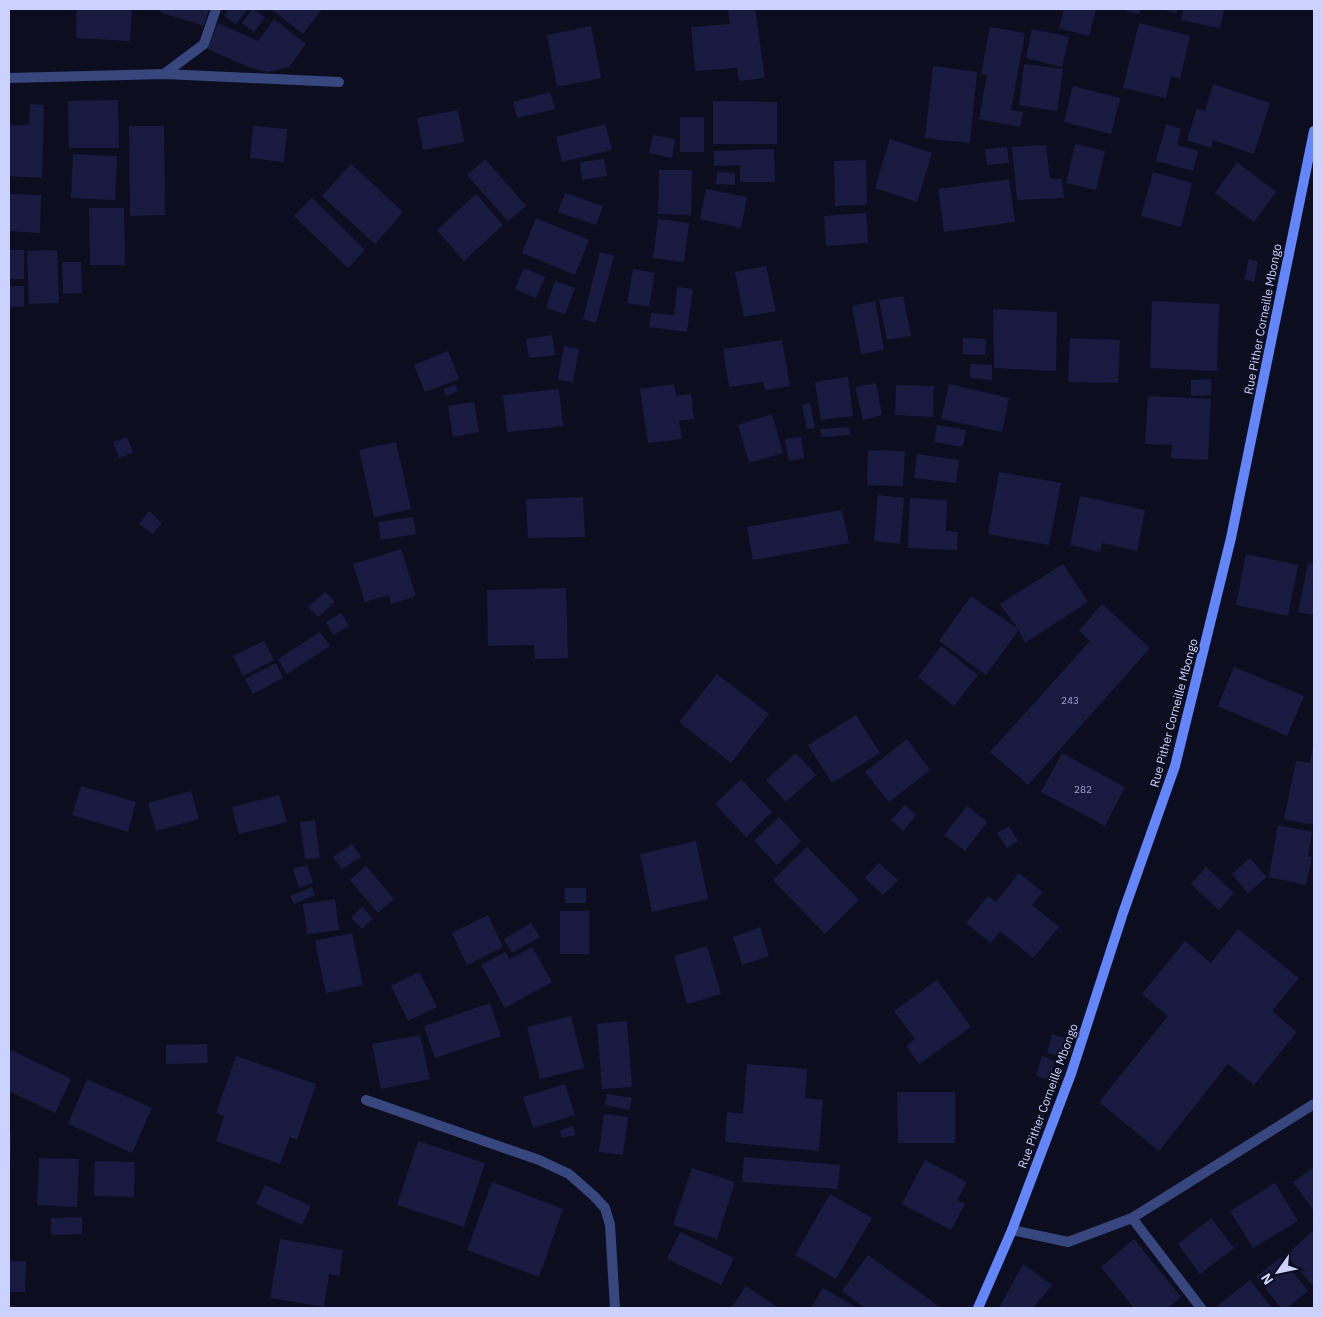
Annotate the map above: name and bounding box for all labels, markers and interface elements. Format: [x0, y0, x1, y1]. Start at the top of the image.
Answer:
street label: Rue Pither Corneille Mbongo [1241, 242, 1285, 395]
street label: Rue Pither Corneille Mbongo [1146, 637, 1201, 789]
house number: 243 [1061, 694, 1079, 707]
house number: 282 [1074, 783, 1092, 796]
street label: Rue Pither Corneille Mbongo [1014, 1021, 1081, 1170]
north arrow [1253, 1247, 1303, 1297]
text: N [1257, 1270, 1277, 1288]

